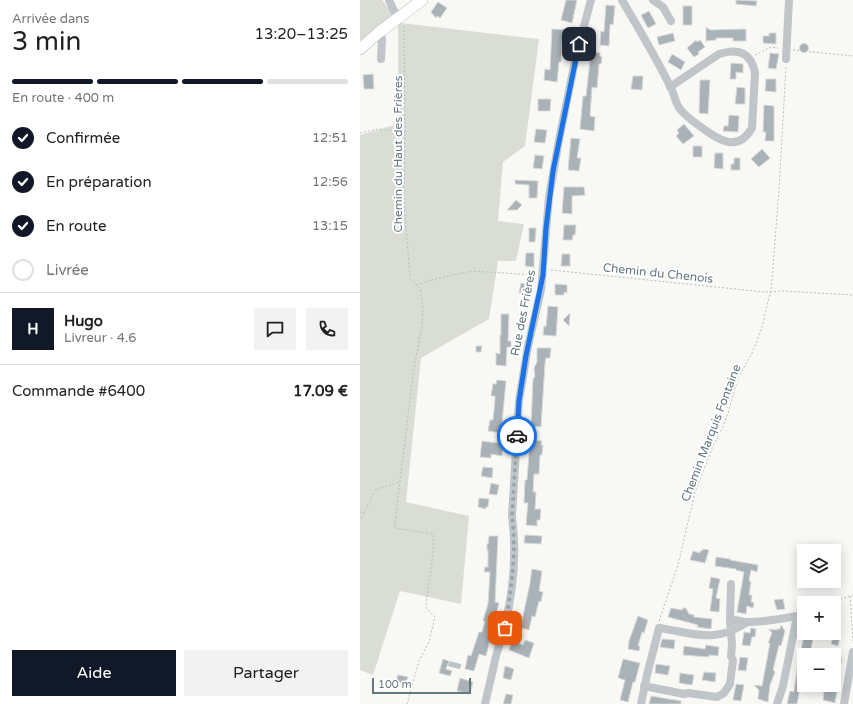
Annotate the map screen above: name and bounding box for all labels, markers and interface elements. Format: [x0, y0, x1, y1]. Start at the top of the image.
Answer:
text: Arrivée dans [12, 11, 89, 27]
text: 13:20–13:25 [255, 25, 348, 43]
text: 3 min [12, 26, 81, 57]
pin [562, 27, 596, 61]
icon: home [568, 33, 590, 55]
street label: Chemin du Haut des Frières [391, 75, 405, 233]
text: En route · 400 m [12, 90, 114, 106]
icon: check [12, 127, 34, 149]
text: Confirmée [46, 129, 120, 147]
text: 12:51 [312, 130, 348, 146]
icon: check [12, 171, 34, 193]
text: En préparation [46, 173, 152, 191]
text: 12:56 [312, 174, 348, 190]
icon: check [12, 215, 34, 237]
text: En route [46, 217, 106, 235]
text: 13:15 [312, 218, 348, 234]
street label: Chemin du Chenois [602, 260, 714, 286]
text: Livrée [46, 261, 89, 279]
street label: Rue des Frières [508, 269, 538, 357]
button: chat [254, 308, 296, 350]
button: phone [306, 308, 348, 350]
text: Hugo [64, 312, 103, 330]
text: H [27, 320, 39, 338]
text: Livreur · 4.6 [64, 330, 137, 346]
street label: Chemin Marquis Fontaine [678, 362, 744, 504]
text: Commande #6400 [12, 382, 145, 400]
text: 17.09 € [293, 382, 348, 400]
courier [497, 416, 537, 456]
icon: car [506, 425, 528, 447]
map controls [797, 544, 841, 692]
button: layers [797, 544, 841, 588]
button: + [797, 596, 841, 640]
pin [488, 611, 522, 645]
icon: bag [494, 617, 516, 639]
button: − [797, 648, 841, 692]
button: Aide [12, 650, 176, 696]
button: Partager [184, 650, 348, 696]
scale bar [372, 676, 471, 695]
text: 100 m [378, 678, 412, 691]

